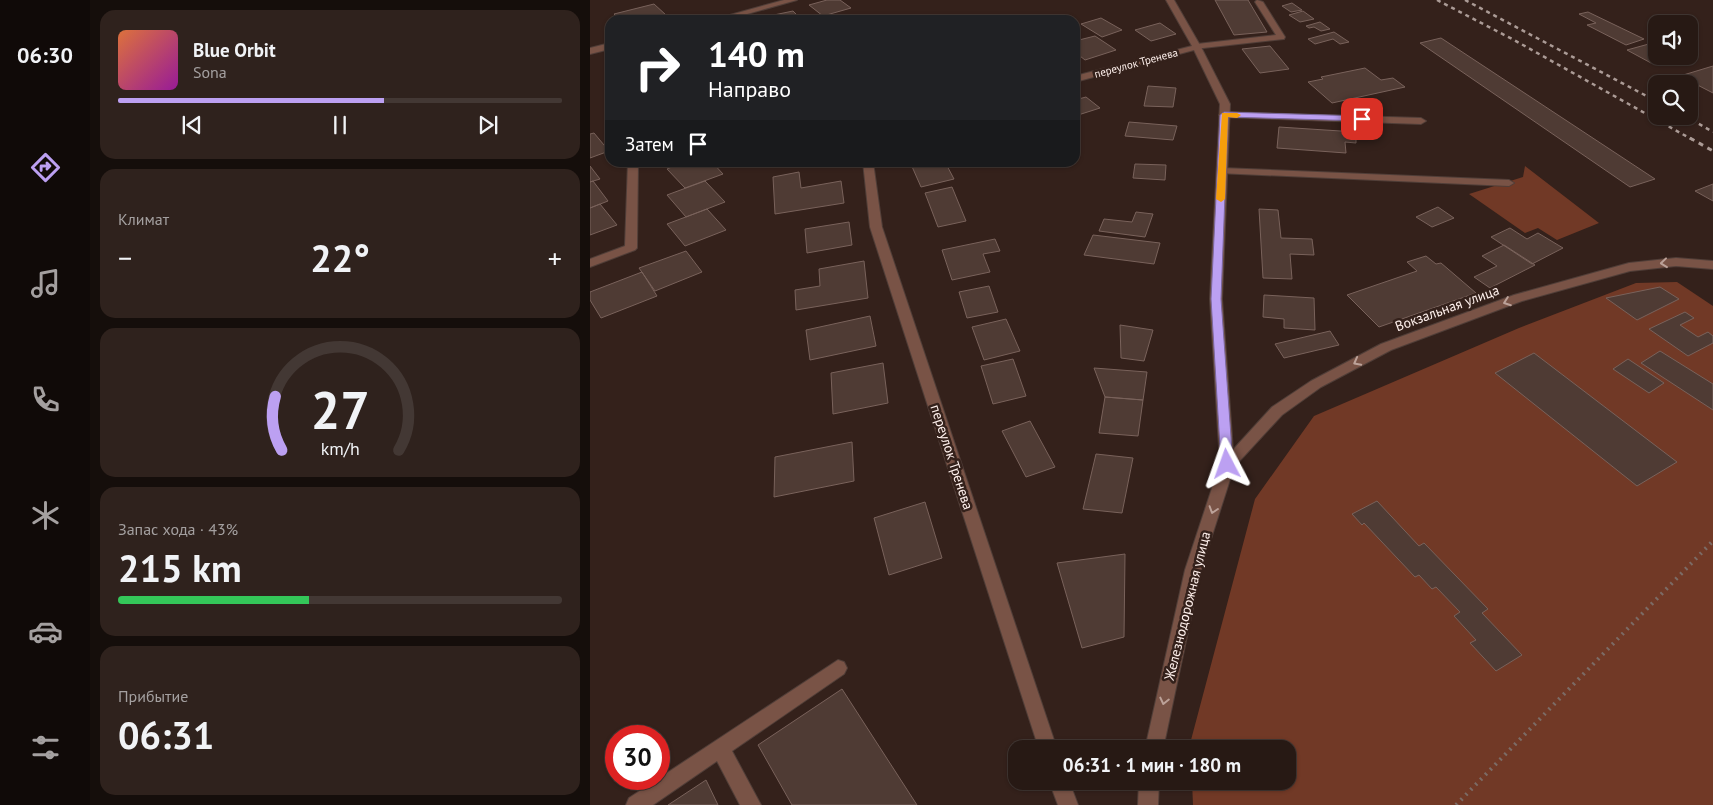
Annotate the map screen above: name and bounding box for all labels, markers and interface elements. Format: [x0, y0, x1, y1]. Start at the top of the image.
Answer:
map controls [1648, 15, 1698, 125]
button: sound [1648, 15, 1698, 65]
text: 140 m [708, 31, 805, 77]
icon: right [625, 35, 690, 100]
text: Blue Orbit [193, 38, 276, 62]
text: 06:30 [17, 41, 73, 69]
street label: переулок Тренева [1093, 45, 1179, 81]
text: Sona [193, 62, 227, 82]
text: Направо [708, 75, 791, 103]
button: search [1648, 75, 1698, 125]
pin [1341, 98, 1383, 140]
icon: arrive [1348, 105, 1376, 133]
icon: previous [178, 111, 206, 139]
icon: pause [326, 111, 354, 139]
icon: next [474, 111, 502, 139]
icon: arrive [684, 130, 712, 158]
text: Затем [625, 132, 674, 156]
icon: directions [28, 150, 63, 185]
text: Климат [118, 209, 169, 229]
text: 22° [310, 233, 370, 282]
text: − [118, 239, 132, 276]
text: + [548, 239, 562, 276]
one-way arrow [1660, 257, 1668, 268]
icon: music [28, 266, 63, 301]
street label: Вокзальная улица [1392, 281, 1502, 335]
one-way arrow [1504, 296, 1512, 306]
one-way arrow [1353, 356, 1362, 366]
text: 27 [311, 376, 369, 443]
icon: phone [28, 382, 63, 417]
street label: переулок Тренева [927, 402, 977, 512]
text: km/h [320, 437, 360, 460]
position arrow [1200, 437, 1252, 489]
icon: climate [28, 498, 63, 533]
one-way arrow [1208, 505, 1218, 514]
text: Запас хода · 43% [118, 519, 238, 539]
street label: Железнодорожная улица [1160, 530, 1214, 683]
text: 215 km [118, 543, 242, 592]
icon: car [28, 614, 63, 649]
text: Прибытие [118, 686, 188, 706]
one-way arrow [1159, 697, 1170, 706]
text: 06:31 [118, 710, 214, 759]
speed limit sign: 30 [605, 725, 670, 790]
icon: filters [28, 730, 63, 765]
text: 06:31 · 1 мин · 180 m [1063, 753, 1241, 777]

